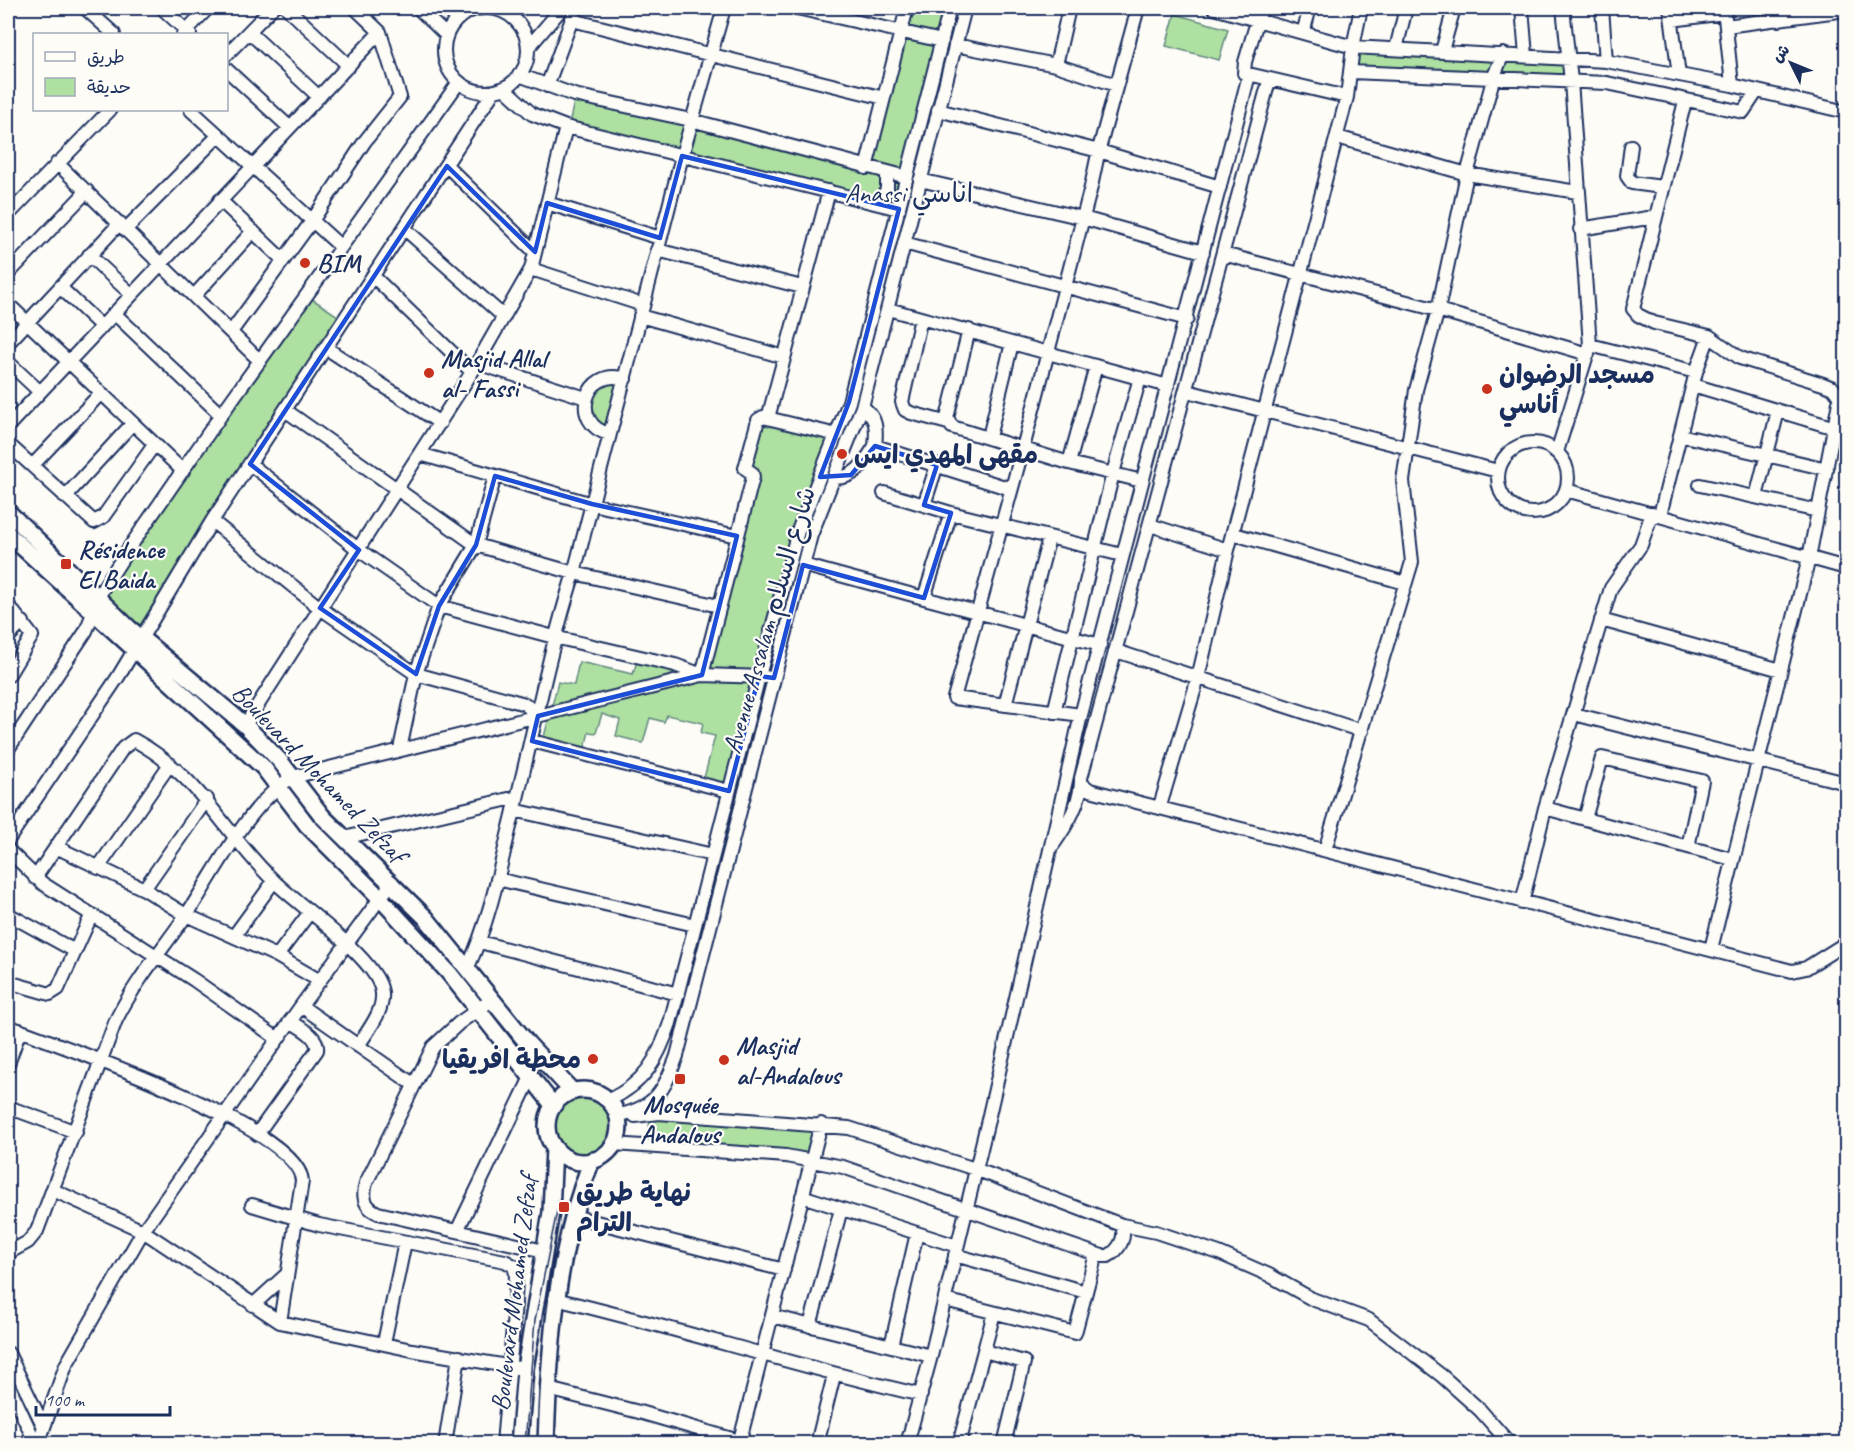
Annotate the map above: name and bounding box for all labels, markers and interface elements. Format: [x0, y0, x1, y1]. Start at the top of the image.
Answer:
legend [33, 33, 228, 111]
north arrow [1761, 33, 1821, 93]
text: ش [1767, 40, 1794, 67]
text: طريق [87, 46, 125, 68]
text: حديقة [87, 76, 131, 98]
district label: Anassi اناسي [845, 176, 973, 216]
place label: BIM [317, 247, 362, 280]
marker: BIM [298, 256, 312, 270]
place label: Masjid Allal al- Fassi [441, 342, 551, 405]
place label: مسجد الرضوان أناسي [1499, 358, 1655, 428]
marker: Masjid Allal al- Fassi [422, 366, 436, 380]
marker: مسجد الرضوان أناسي [1480, 382, 1494, 396]
place label: مقهى المهدي ايس [854, 438, 1038, 473]
marker: مقهى المهدي ايس [835, 447, 849, 461]
street label: Avenue Assalam شارع السلام [715, 483, 826, 758]
place label: Résidence El Baida [78, 533, 166, 596]
marker: Résidence El Baida [59, 557, 73, 571]
street label: Boulevard Mohamed Zefzaf [225, 676, 417, 874]
place label: Masjid al-Andalous [736, 1029, 843, 1092]
place label: محطة افريقيا [442, 1043, 581, 1076]
marker: محطة افريقيا [586, 1052, 600, 1066]
marker: Masjid al-Andalous [717, 1053, 731, 1067]
marker: Mosquée Andalous [673, 1072, 687, 1086]
place label: Mosquée Andalous [640, 1088, 723, 1151]
street label: Boulevard Mohamed Zefzaf [483, 1168, 545, 1413]
place label: نهاية طريق الترام [576, 1176, 691, 1242]
marker: نهاية طريق الترام [557, 1200, 571, 1214]
scale bar [36, 1379, 170, 1417]
text: 100 m [45, 1389, 86, 1411]

